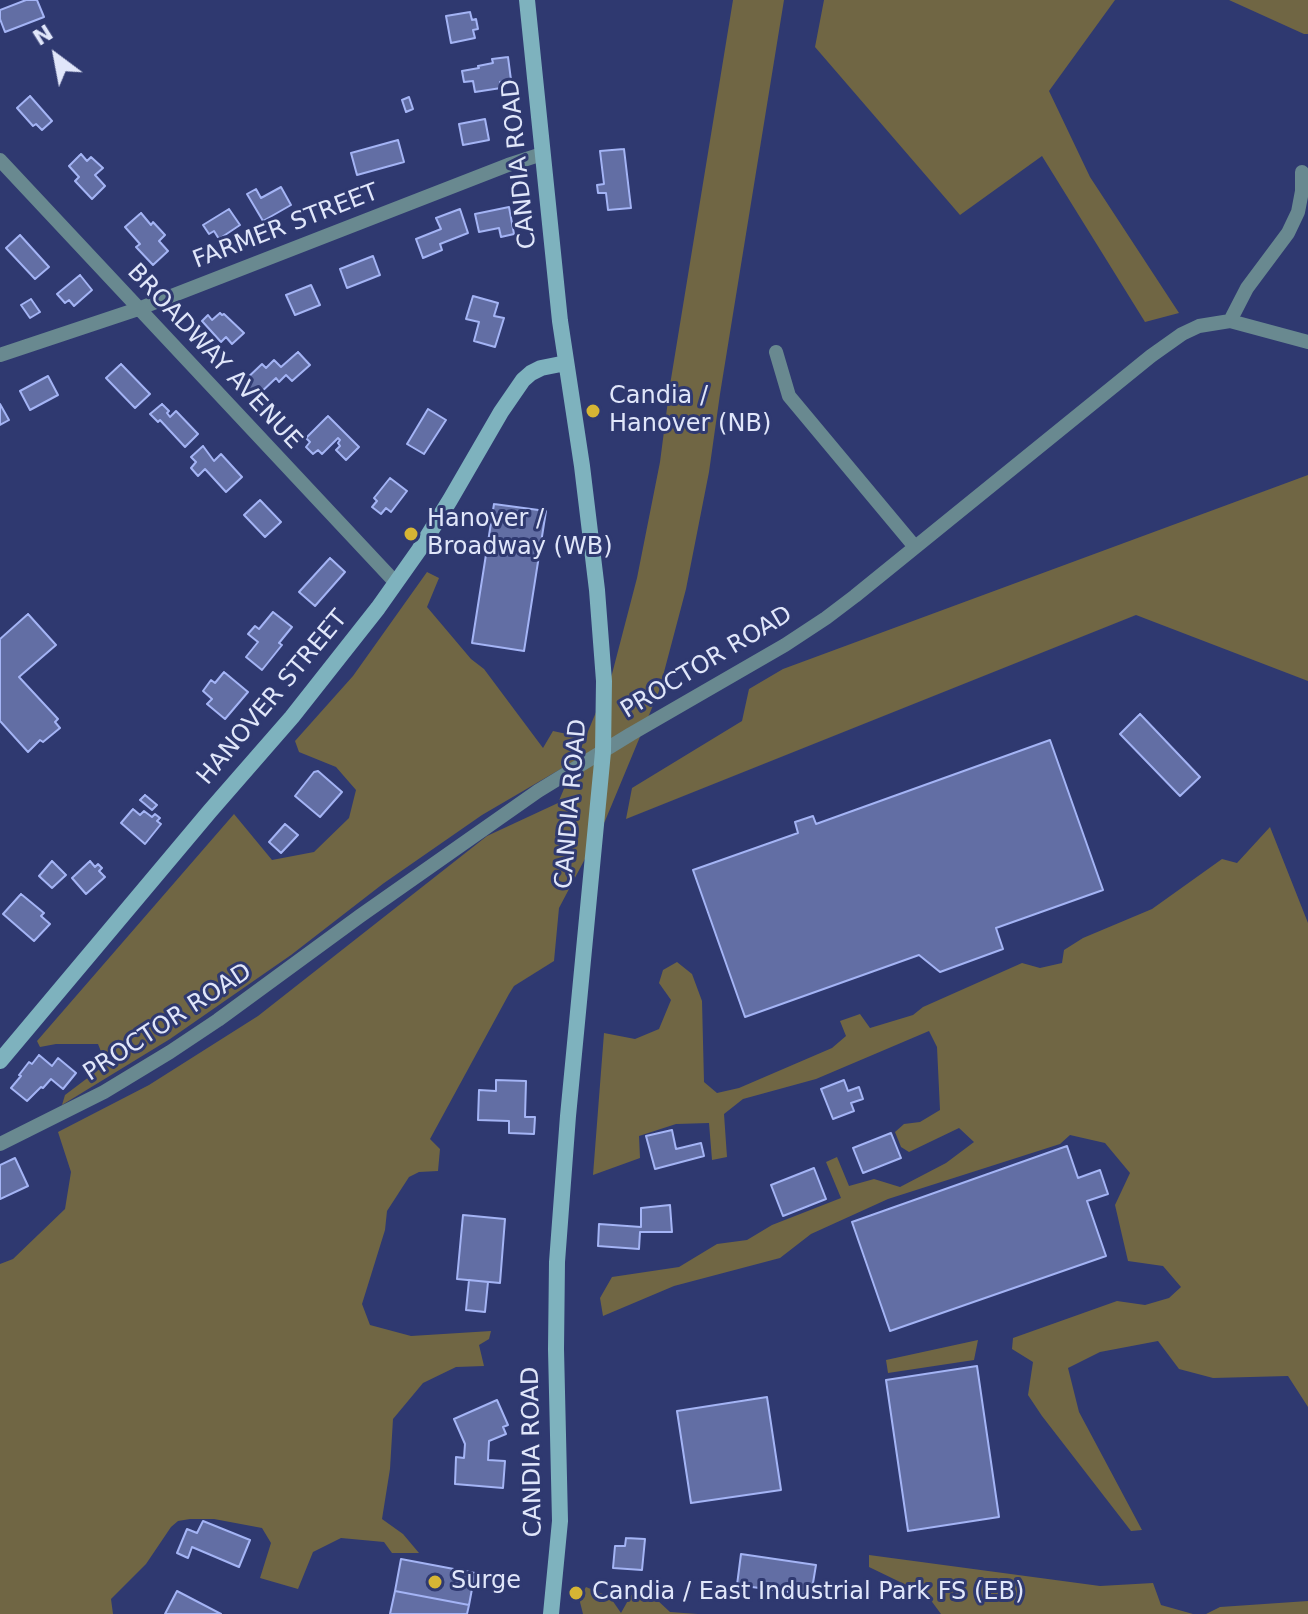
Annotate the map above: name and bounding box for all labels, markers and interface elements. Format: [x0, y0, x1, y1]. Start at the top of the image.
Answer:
north arrow [16, 16, 96, 96]
text: N [29, 20, 57, 51]
street label: CANDIA ROAD [497, 78, 543, 250]
street label: FARMER STREET [189, 178, 383, 276]
street label: BROADWAY AVENUE [121, 258, 307, 456]
place label: Candia / Hanover (NB) [609, 383, 771, 439]
marker: Candia / Hanover (NB) [584, 402, 602, 420]
place label: Hanover / Broadway (WB) [427, 506, 613, 562]
marker: Hanover / Broadway (WB) [402, 525, 420, 543]
street label: PROCTOR ROAD [616, 601, 798, 725]
street label: HANOVER STREET [192, 605, 354, 791]
street label: CANDIA ROAD [550, 718, 594, 890]
street label: PROCTOR ROAD [79, 958, 257, 1088]
street label: CANDIA ROAD [517, 1366, 549, 1538]
place label: Surge [451, 1568, 521, 1596]
marker: Surge [426, 1573, 444, 1591]
place label: Candia / East Industrial Park FS (EB) [592, 1579, 1024, 1607]
marker: Candia / East Industrial Park FS (EB) [567, 1584, 585, 1602]

